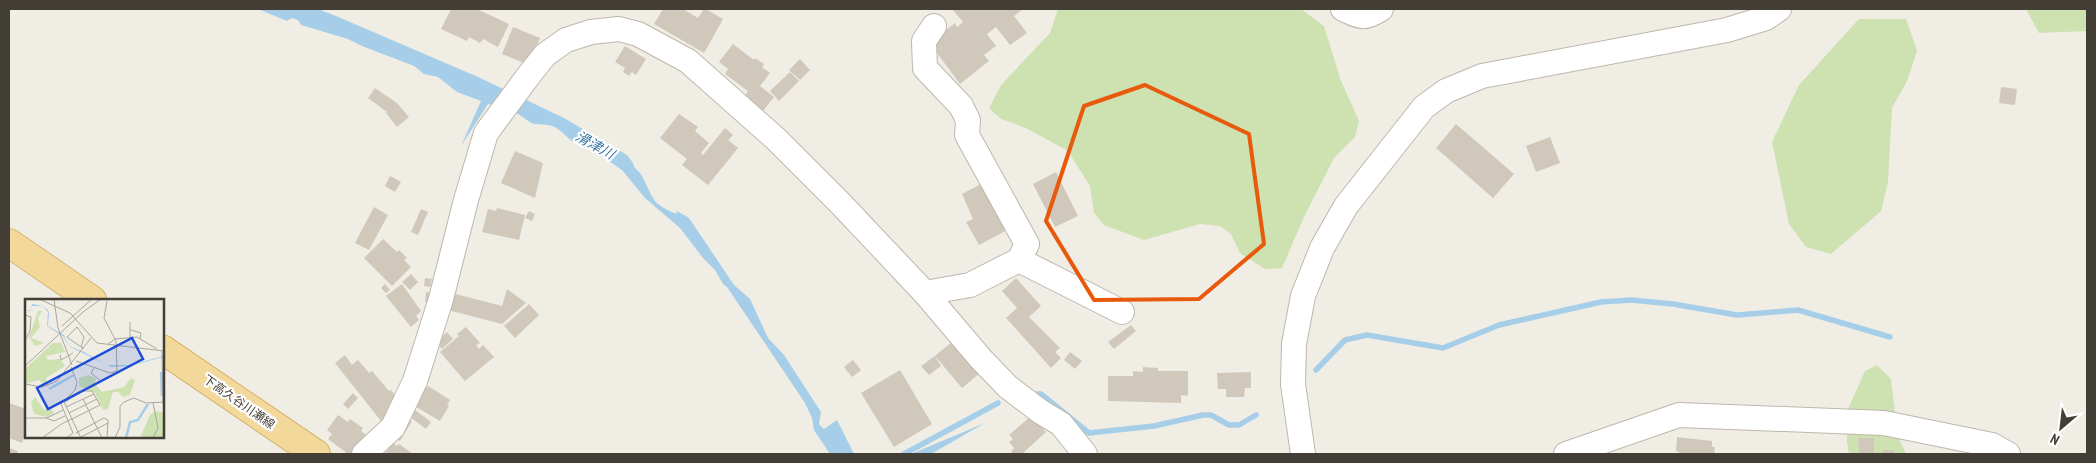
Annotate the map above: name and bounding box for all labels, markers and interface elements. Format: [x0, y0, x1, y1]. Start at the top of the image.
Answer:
water label: 滑津川 [572, 127, 619, 164]
inset map [25, 299, 164, 438]
street label: 下高久谷川瀬線 [201, 371, 278, 432]
north arrow [2036, 403, 2086, 453]
text: N [2047, 430, 2062, 449]

